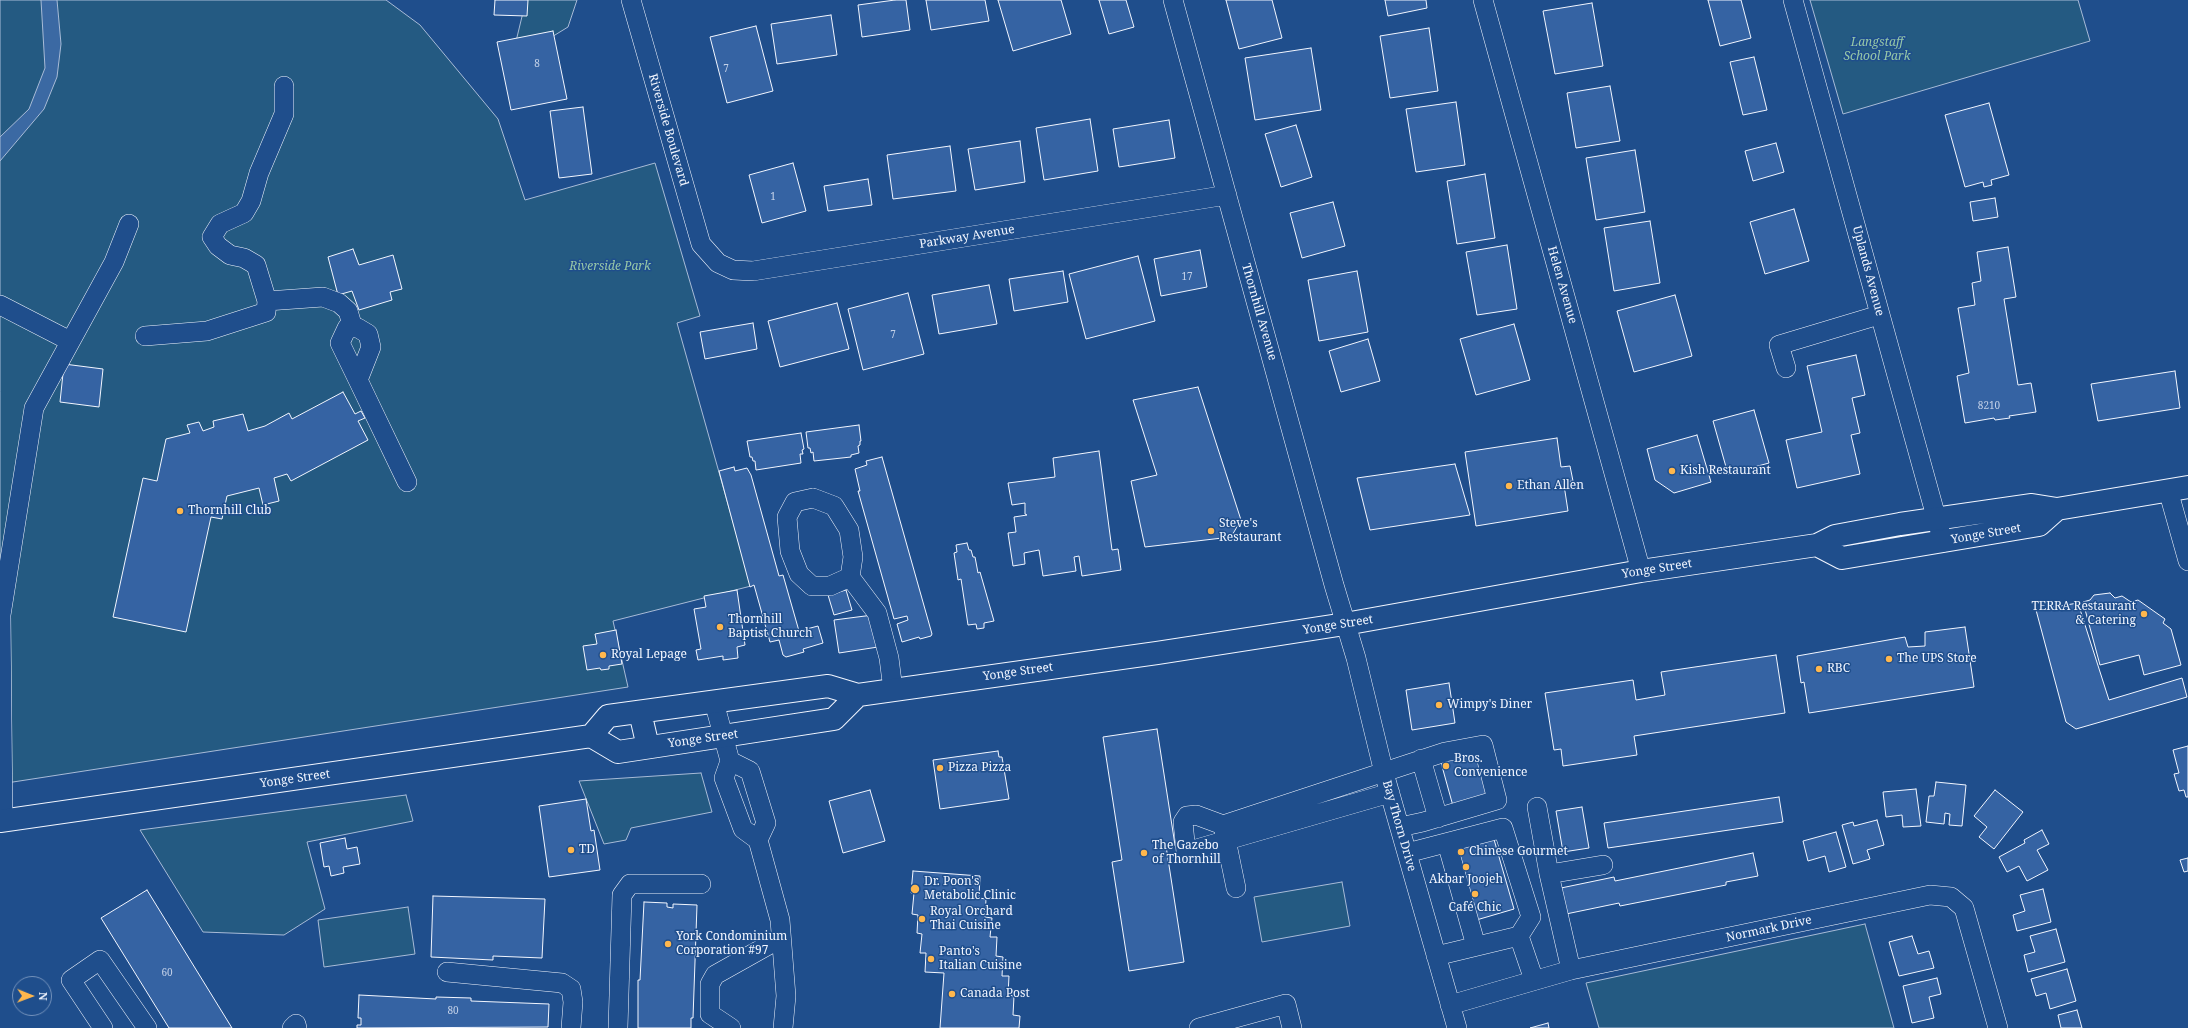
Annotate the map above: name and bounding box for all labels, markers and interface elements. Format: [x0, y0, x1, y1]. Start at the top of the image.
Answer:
park label: Langstaff School Park [1844, 36, 1910, 64]
house number: 8 [534, 58, 540, 70]
house number: 7 [723, 63, 729, 75]
street label: Riverside Boulevard [645, 72, 691, 188]
house number: 1 [770, 191, 776, 203]
street label: Parkway Avenue [918, 222, 1016, 252]
street label: Uplands Avenue [1849, 224, 1887, 318]
street label: Helen Avenue [1544, 245, 1580, 325]
park label: Riverside Park [569, 260, 651, 274]
street label: Thornhill Avenue [1238, 262, 1280, 362]
house number: 17 [1181, 271, 1193, 283]
house number: 7 [890, 329, 896, 341]
house number: 8210 [1978, 400, 2000, 412]
place label: Kish Restaurant [1680, 464, 1771, 478]
marker: Kish Restaurant [1667, 466, 1677, 476]
place label: Ethan Allen [1517, 479, 1584, 493]
marker: Ethan Allen [1504, 481, 1514, 491]
place label: Thornhill Club [188, 504, 271, 518]
marker: Thornhill Club [175, 506, 185, 516]
place label: Steve's Restaurant [1219, 517, 1281, 545]
street label: Yonge Street [1950, 521, 2022, 547]
marker: Steve's Restaurant [1206, 526, 1216, 536]
street label: Yonge Street [1621, 556, 1693, 582]
place label: TERRA Restaurant & Catering [2031, 600, 2136, 628]
marker: TERRA Restaurant & Catering [2139, 609, 2149, 619]
street label: Yonge Street [1302, 612, 1374, 638]
place label: Thornhill Baptist Church [728, 613, 813, 641]
marker: Thornhill Baptist Church [715, 622, 725, 632]
place label: Royal Lepage [611, 648, 687, 662]
marker: Royal Lepage [598, 650, 608, 660]
place label: The UPS Store [1897, 652, 1977, 666]
marker: The UPS Store [1884, 654, 1894, 664]
street label: Yonge Street [982, 660, 1054, 684]
place label: RBC [1827, 662, 1850, 676]
marker: RBC [1814, 664, 1824, 674]
place label: Wimpy's Diner [1447, 698, 1532, 712]
marker: Wimpy's Diner [1434, 700, 1444, 710]
street label: Yonge Street [667, 727, 739, 751]
place label: Bros. Convenience [1454, 752, 1527, 780]
place label: Pizza Pizza [948, 761, 1011, 775]
marker: Bros. Convenience [1441, 761, 1451, 771]
marker: Pizza Pizza [935, 763, 945, 773]
street label: Yonge Street [259, 767, 331, 791]
street label: Bay Thorn Drive [1379, 779, 1419, 873]
place label: The Gazebo of Thornhill [1152, 839, 1221, 867]
place label: TD [579, 843, 595, 857]
marker: TD [566, 845, 576, 855]
place label: Chinese Gourmet [1469, 845, 1568, 859]
marker: Chinese Gourmet [1456, 847, 1466, 857]
marker: The Gazebo of Thornhill [1139, 848, 1149, 858]
marker: Akbar Joojeh [1461, 862, 1471, 872]
place label: Akbar Joojeh [1429, 873, 1503, 887]
place label: Dr. Poon's Metabolic Clinic [924, 875, 1016, 903]
marker: Dr. Poon's Metabolic Clinic [909, 883, 921, 895]
marker: Café Chic [1470, 889, 1480, 899]
place label: Café Chic [1449, 901, 1501, 915]
place label: Royal Orchard Thai Cuisine [930, 905, 1013, 933]
street label: Normark Drive [1725, 913, 1813, 945]
marker: Royal Orchard Thai Cuisine [917, 914, 927, 924]
place label: York Condominium Corporation #97 [676, 930, 787, 958]
marker: York Condominium Corporation #97 [663, 939, 673, 949]
place label: Panto's Italian Cuisine [939, 945, 1022, 973]
marker: Panto's Italian Cuisine [926, 954, 936, 964]
house number: 60 [161, 967, 173, 979]
north arrow [12, 976, 52, 1016]
place label: Canada Post [960, 987, 1030, 1001]
marker: Canada Post [947, 989, 957, 999]
text: N [36, 992, 51, 1001]
house number: 80 [447, 1005, 459, 1017]

